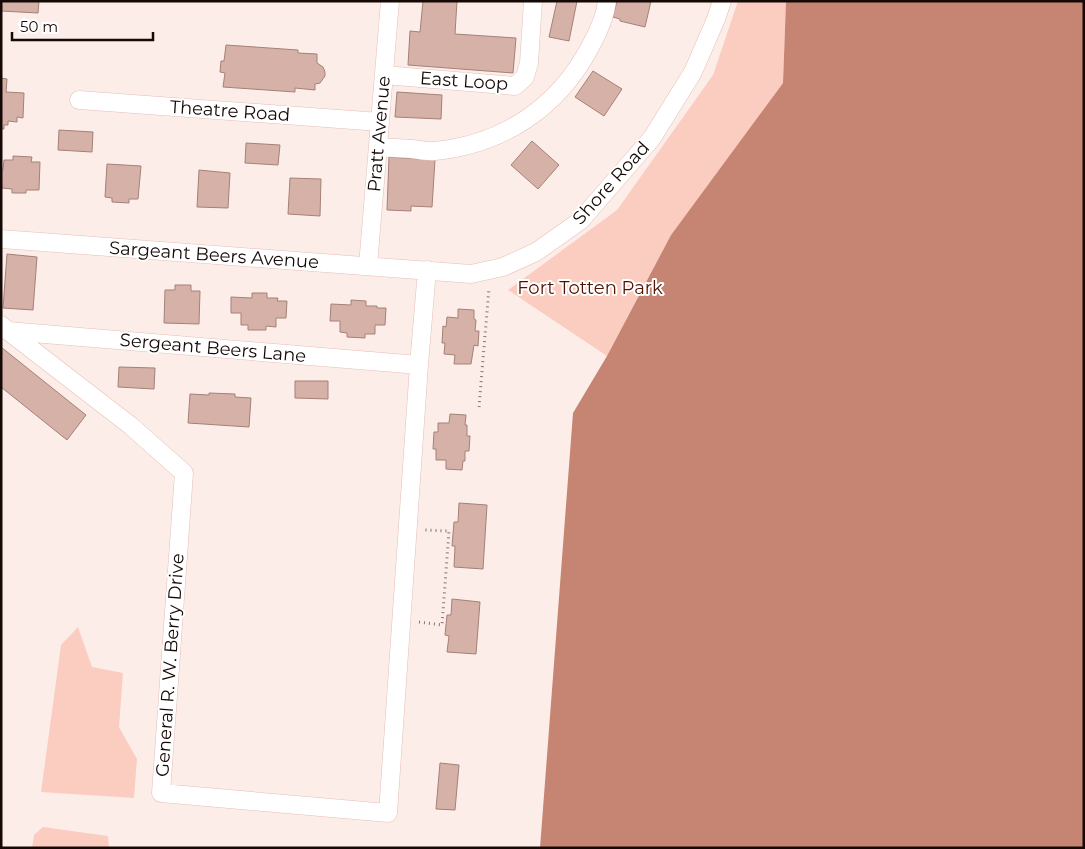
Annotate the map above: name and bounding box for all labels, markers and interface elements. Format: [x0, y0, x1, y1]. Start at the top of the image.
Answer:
scale bar [12, 10, 154, 42]
text: 50 m [20, 17, 58, 36]
street label: East Loop [419, 67, 509, 95]
street label: Pratt Avenue [363, 75, 395, 193]
street label: Theatre Road [169, 96, 291, 126]
street label: Shore Road [568, 137, 654, 229]
street label: Sargeant Beers Avenue [108, 237, 320, 273]
park label: Fort Totten Park [517, 277, 663, 299]
street label: Sergeant Beers Lane [119, 329, 307, 367]
street label: General R. W. Berry Drive [151, 552, 189, 778]

